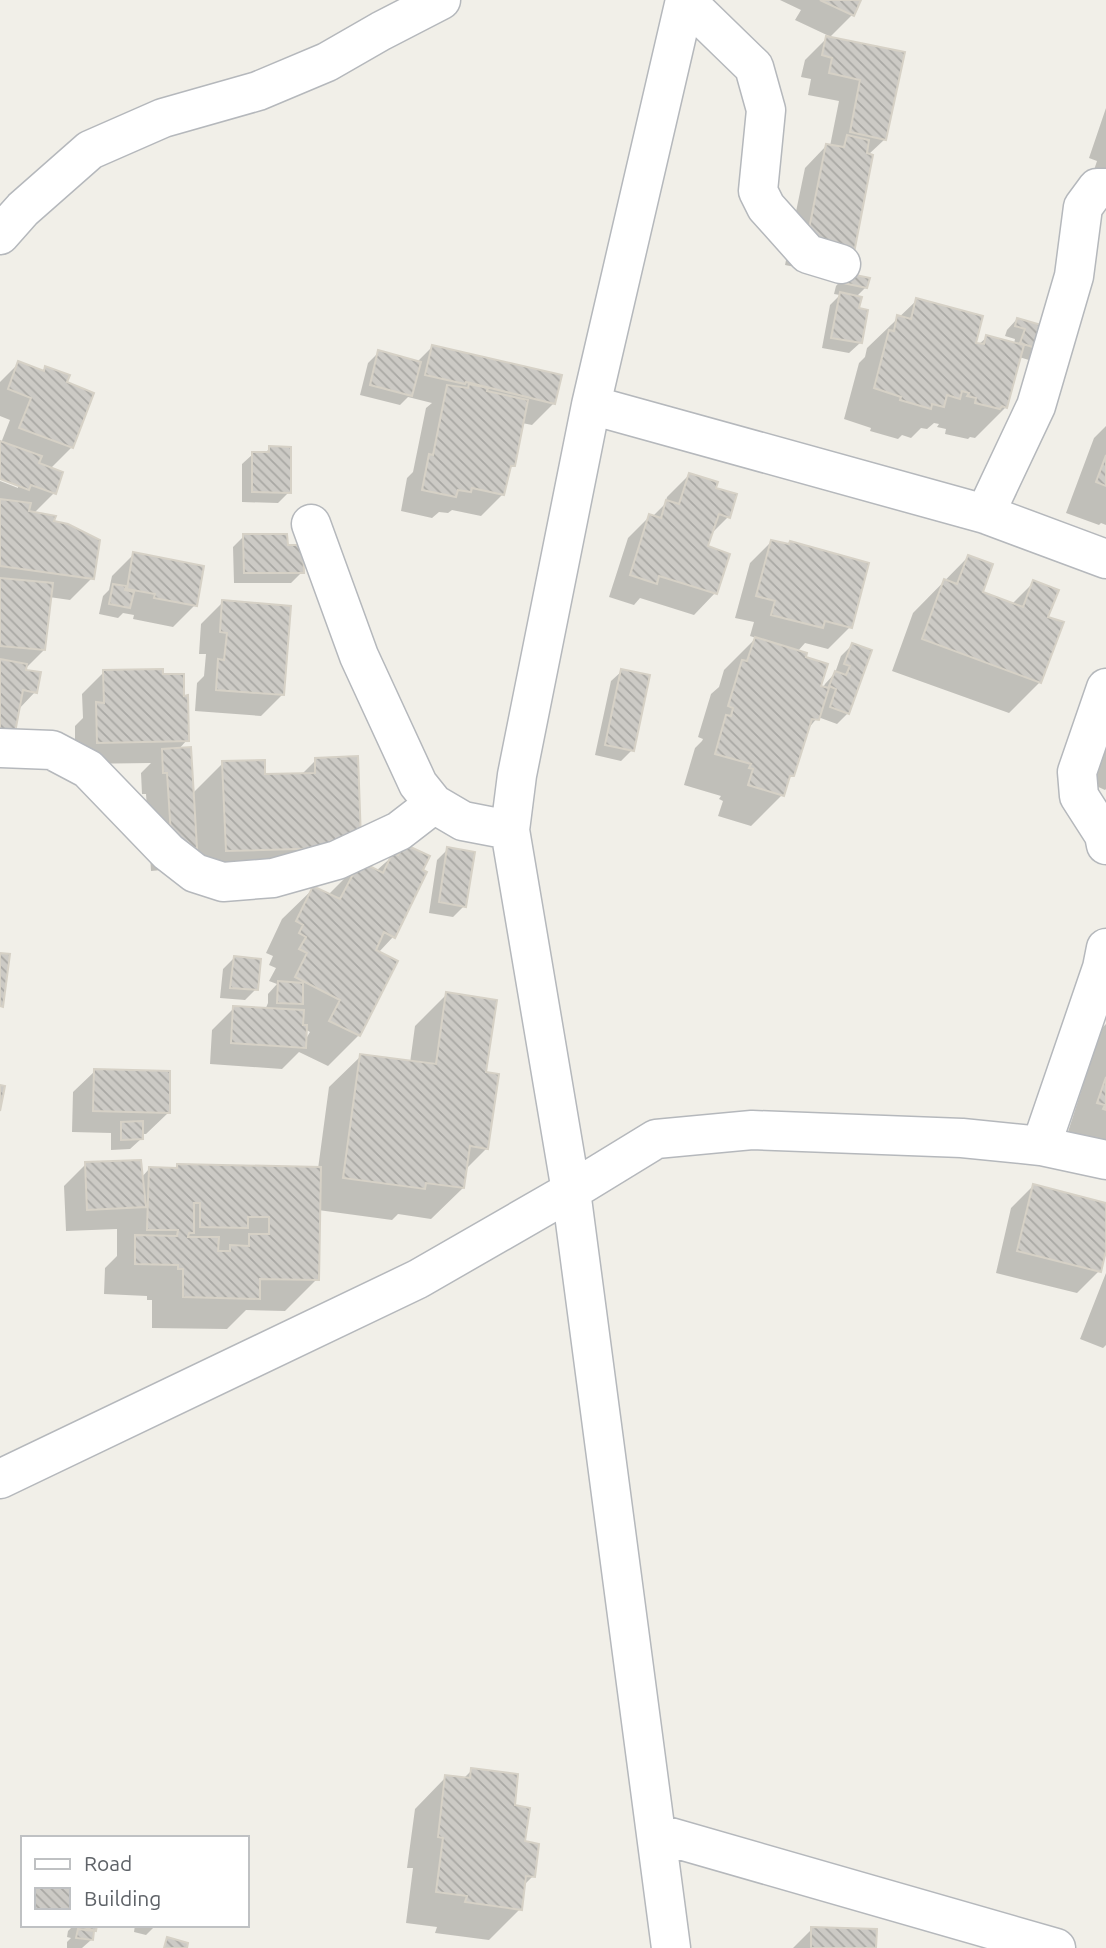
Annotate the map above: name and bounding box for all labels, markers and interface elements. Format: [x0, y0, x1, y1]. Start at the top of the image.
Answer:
legend [21, 1836, 248, 1927]
text: Road [84, 1851, 132, 1875]
text: Building [84, 1886, 161, 1910]

